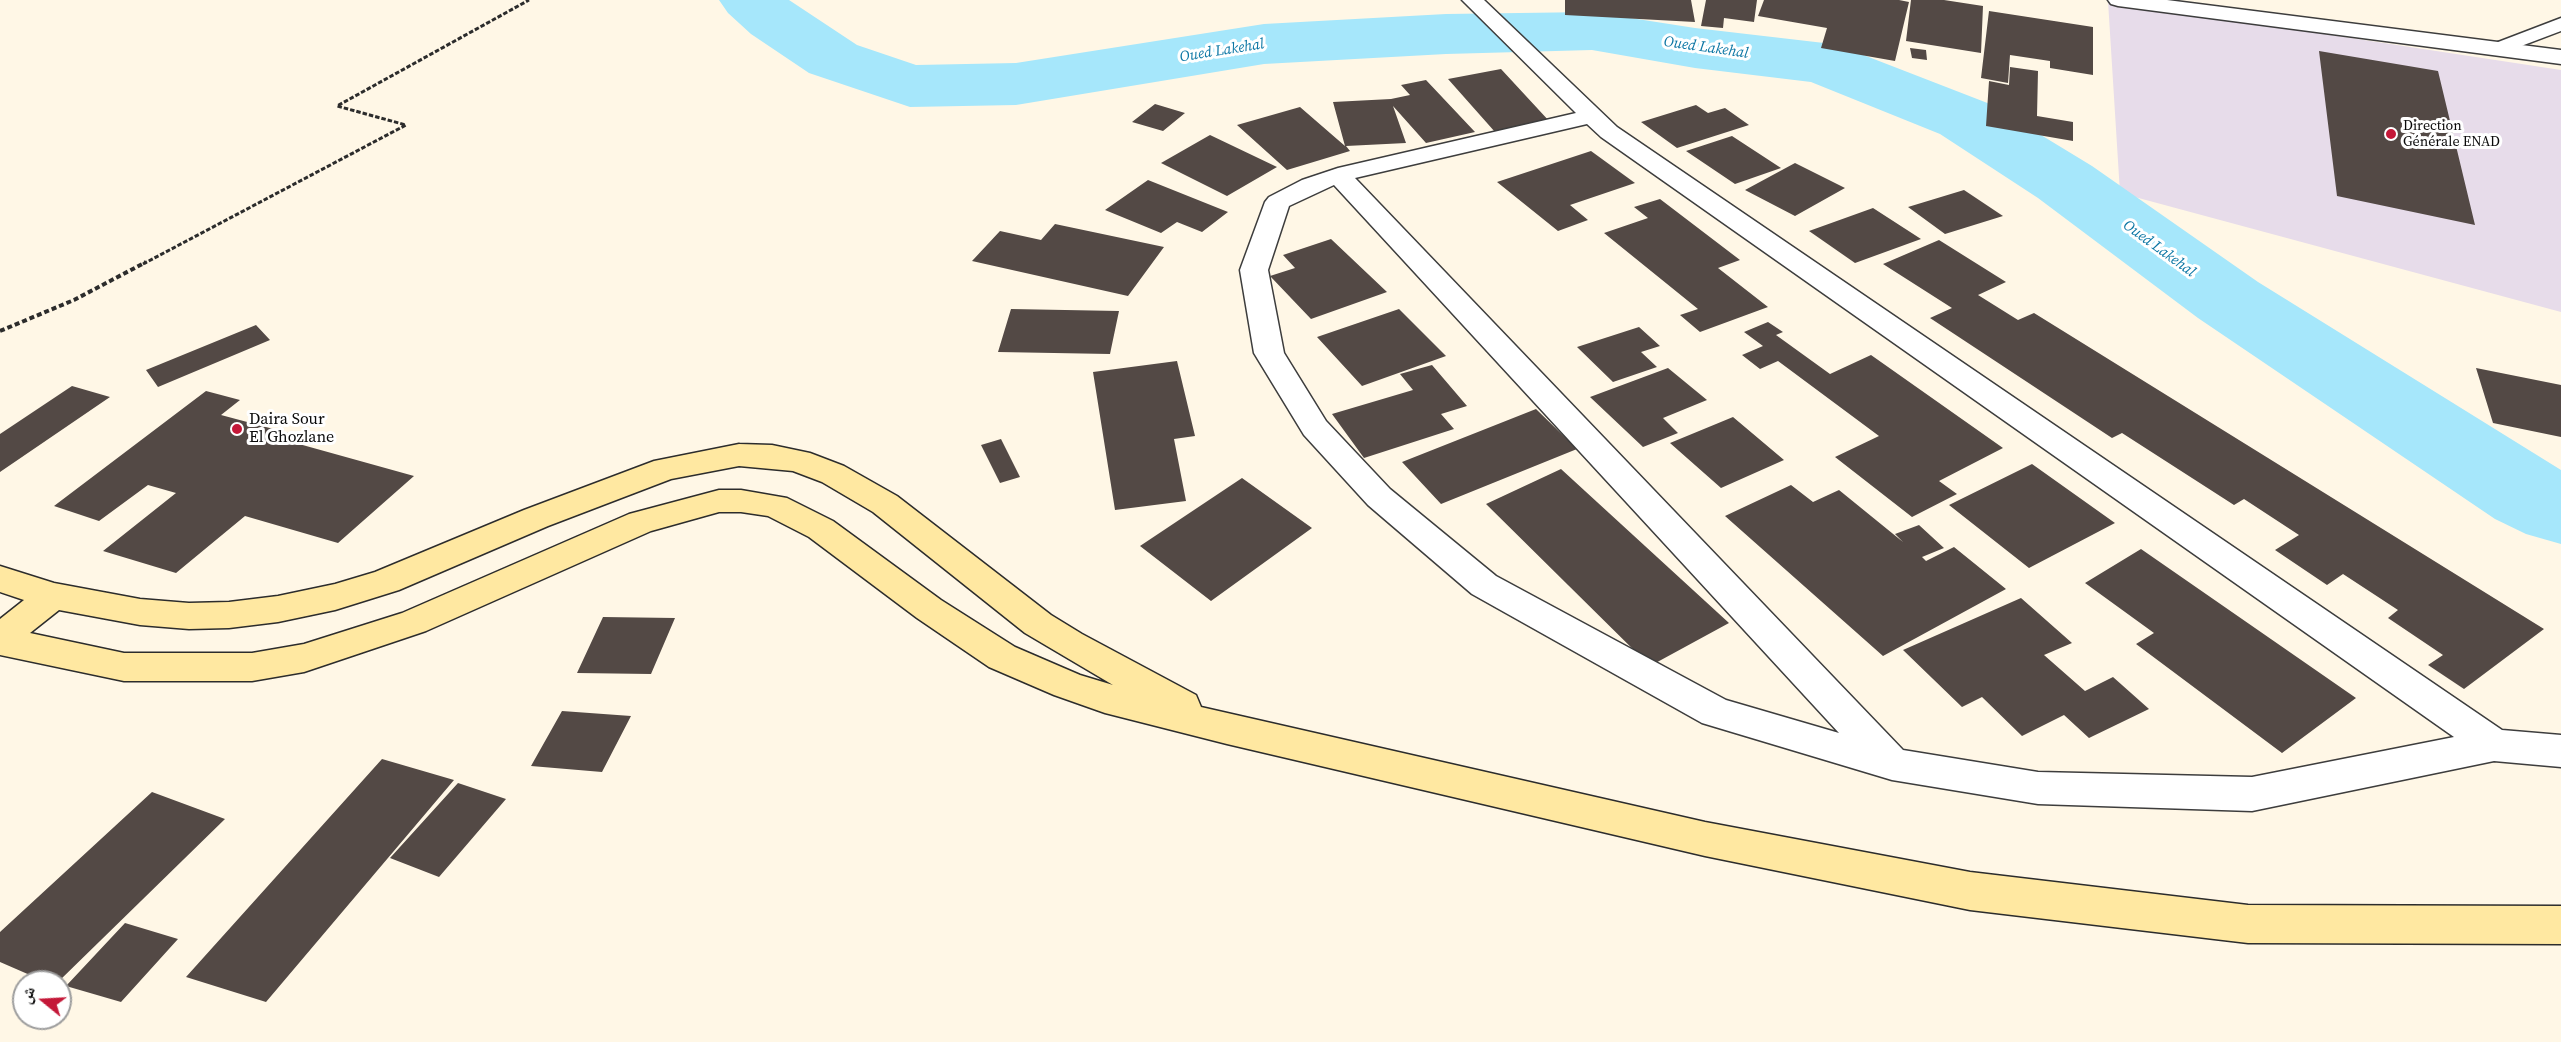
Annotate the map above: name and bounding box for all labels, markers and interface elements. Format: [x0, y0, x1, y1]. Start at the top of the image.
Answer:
water label: Oued Lakehal [1663, 33, 1749, 63]
water label: Oued Lakehal [1178, 35, 1266, 67]
place label: Direction Générale ENAD [2403, 118, 2500, 150]
marker: Direction Générale ENAD [2384, 127, 2398, 141]
water label: Oued Lakehal [2119, 217, 2199, 281]
place label: Daira Sour El Ghozlane [249, 410, 334, 448]
marker: Daira Sour El Ghozlane [230, 422, 244, 436]
north arrow [12, 970, 72, 1030]
text: ش [14, 984, 40, 1007]

